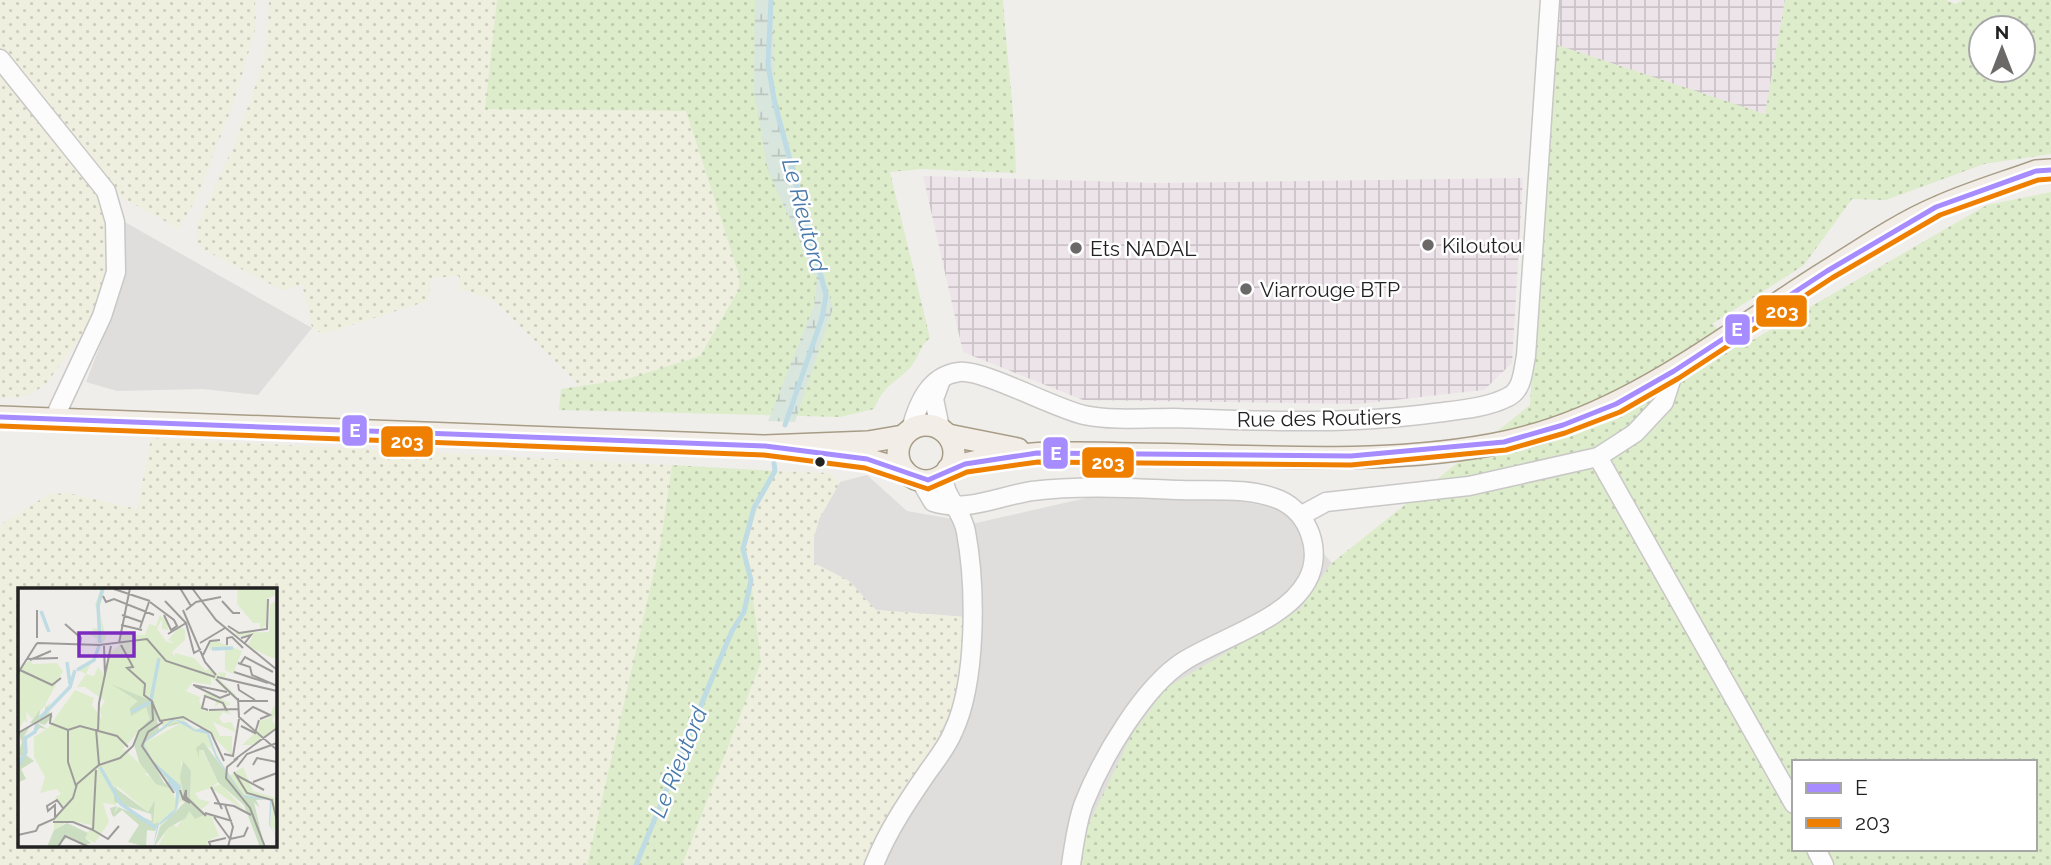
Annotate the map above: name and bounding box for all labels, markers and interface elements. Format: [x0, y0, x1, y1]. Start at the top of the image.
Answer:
north arrow [1967, 14, 2037, 84]
text: N [1995, 21, 2009, 43]
water label: Le Rieutord [777, 155, 833, 276]
place label: Kiloutou [1442, 233, 1523, 258]
place label: Ets NADAL [1090, 236, 1197, 261]
marker: Kiloutou [1420, 237, 1436, 253]
marker: Ets NADAL [1068, 240, 1084, 256]
place label: Viarrouge BTP [1260, 277, 1400, 302]
marker: Viarrouge BTP [1238, 281, 1254, 297]
line badge: 203 [1755, 294, 1808, 328]
text: 203 [1766, 300, 1798, 322]
line badge: E [1724, 313, 1751, 346]
text: E [1731, 318, 1743, 340]
street label: Rue des Routiers [1237, 404, 1401, 432]
line badge: E [341, 414, 368, 447]
text: E [349, 419, 361, 441]
line badge: 203 [380, 425, 434, 458]
text: 203 [391, 430, 423, 452]
line badge: E [1042, 436, 1069, 470]
text: E [1050, 442, 1062, 464]
line badge: 203 [1081, 446, 1135, 479]
text: 203 [1092, 451, 1124, 473]
unlabelled marker [813, 455, 827, 469]
inset map [18, 588, 276, 848]
water label: Le Rieutord [644, 702, 713, 821]
legend [1792, 760, 2037, 851]
text: E [1855, 775, 1868, 800]
text: 203 [1855, 810, 1890, 835]

